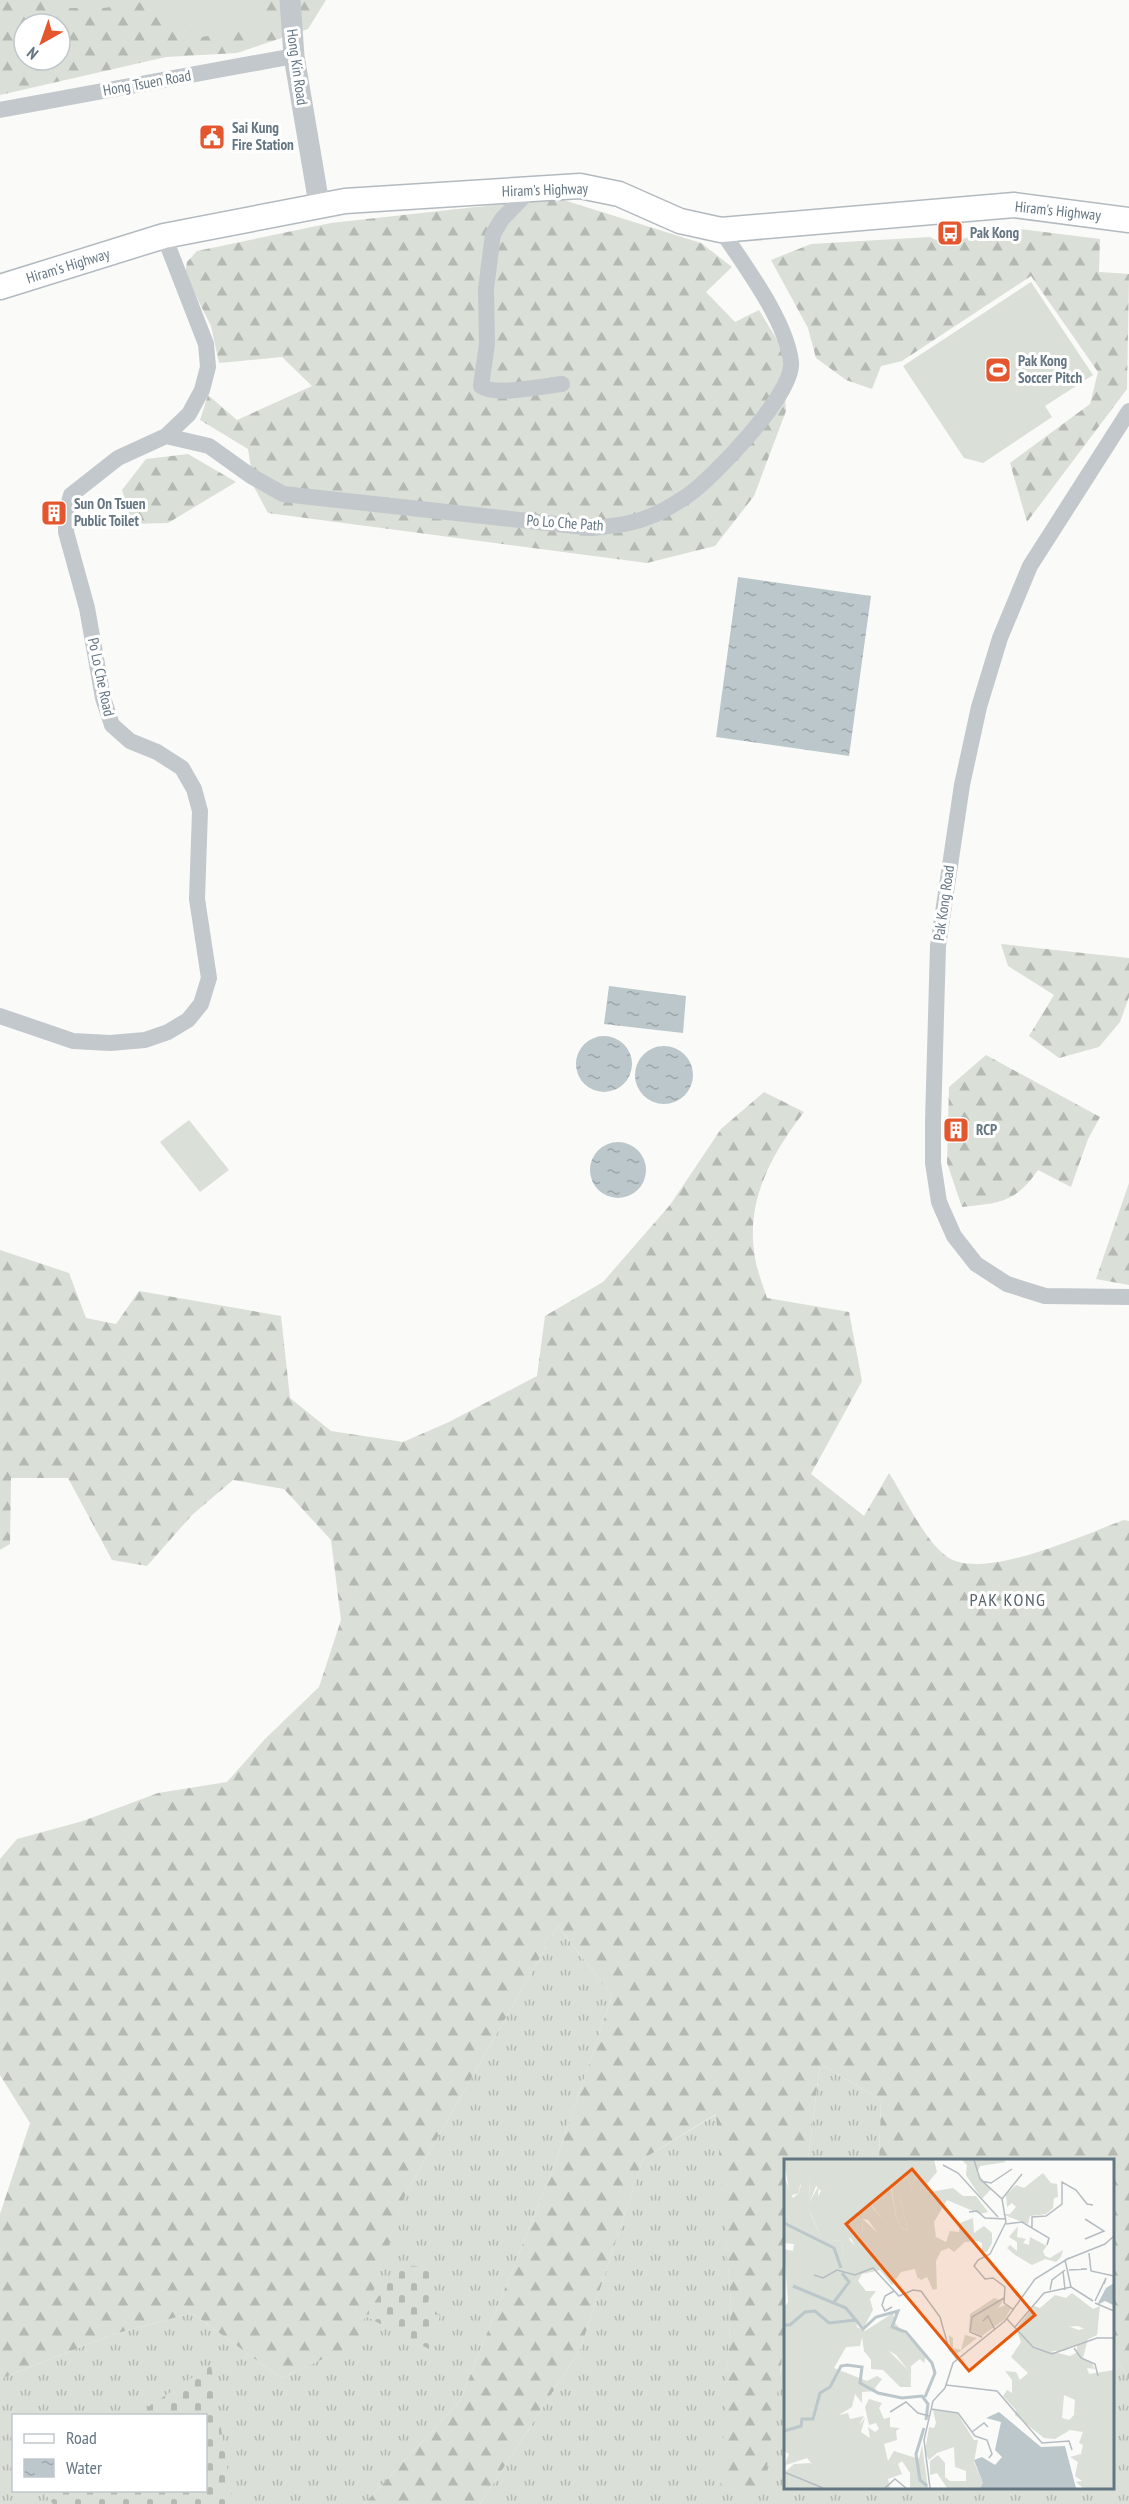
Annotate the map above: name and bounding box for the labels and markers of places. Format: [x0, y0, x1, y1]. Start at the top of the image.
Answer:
place label: Sai Kung Fire Station [232, 118, 294, 154]
public building icon: Sai Kung Fire Station [197, 122, 227, 152]
bus stop icon: Pak Kong [935, 218, 965, 248]
place label: Pak Kong [970, 223, 1019, 242]
place label: Pak Kong Soccer Pitch [1018, 351, 1082, 387]
sports icon: Pak Kong Soccer Pitch [983, 355, 1013, 385]
place label: Sun On Tsuen Public Toilet [74, 494, 146, 530]
building icon: Sun On Tsuen Public Toilet [39, 498, 69, 528]
building icon: RCP [941, 1115, 971, 1145]
place label: RCP [976, 1120, 997, 1139]

